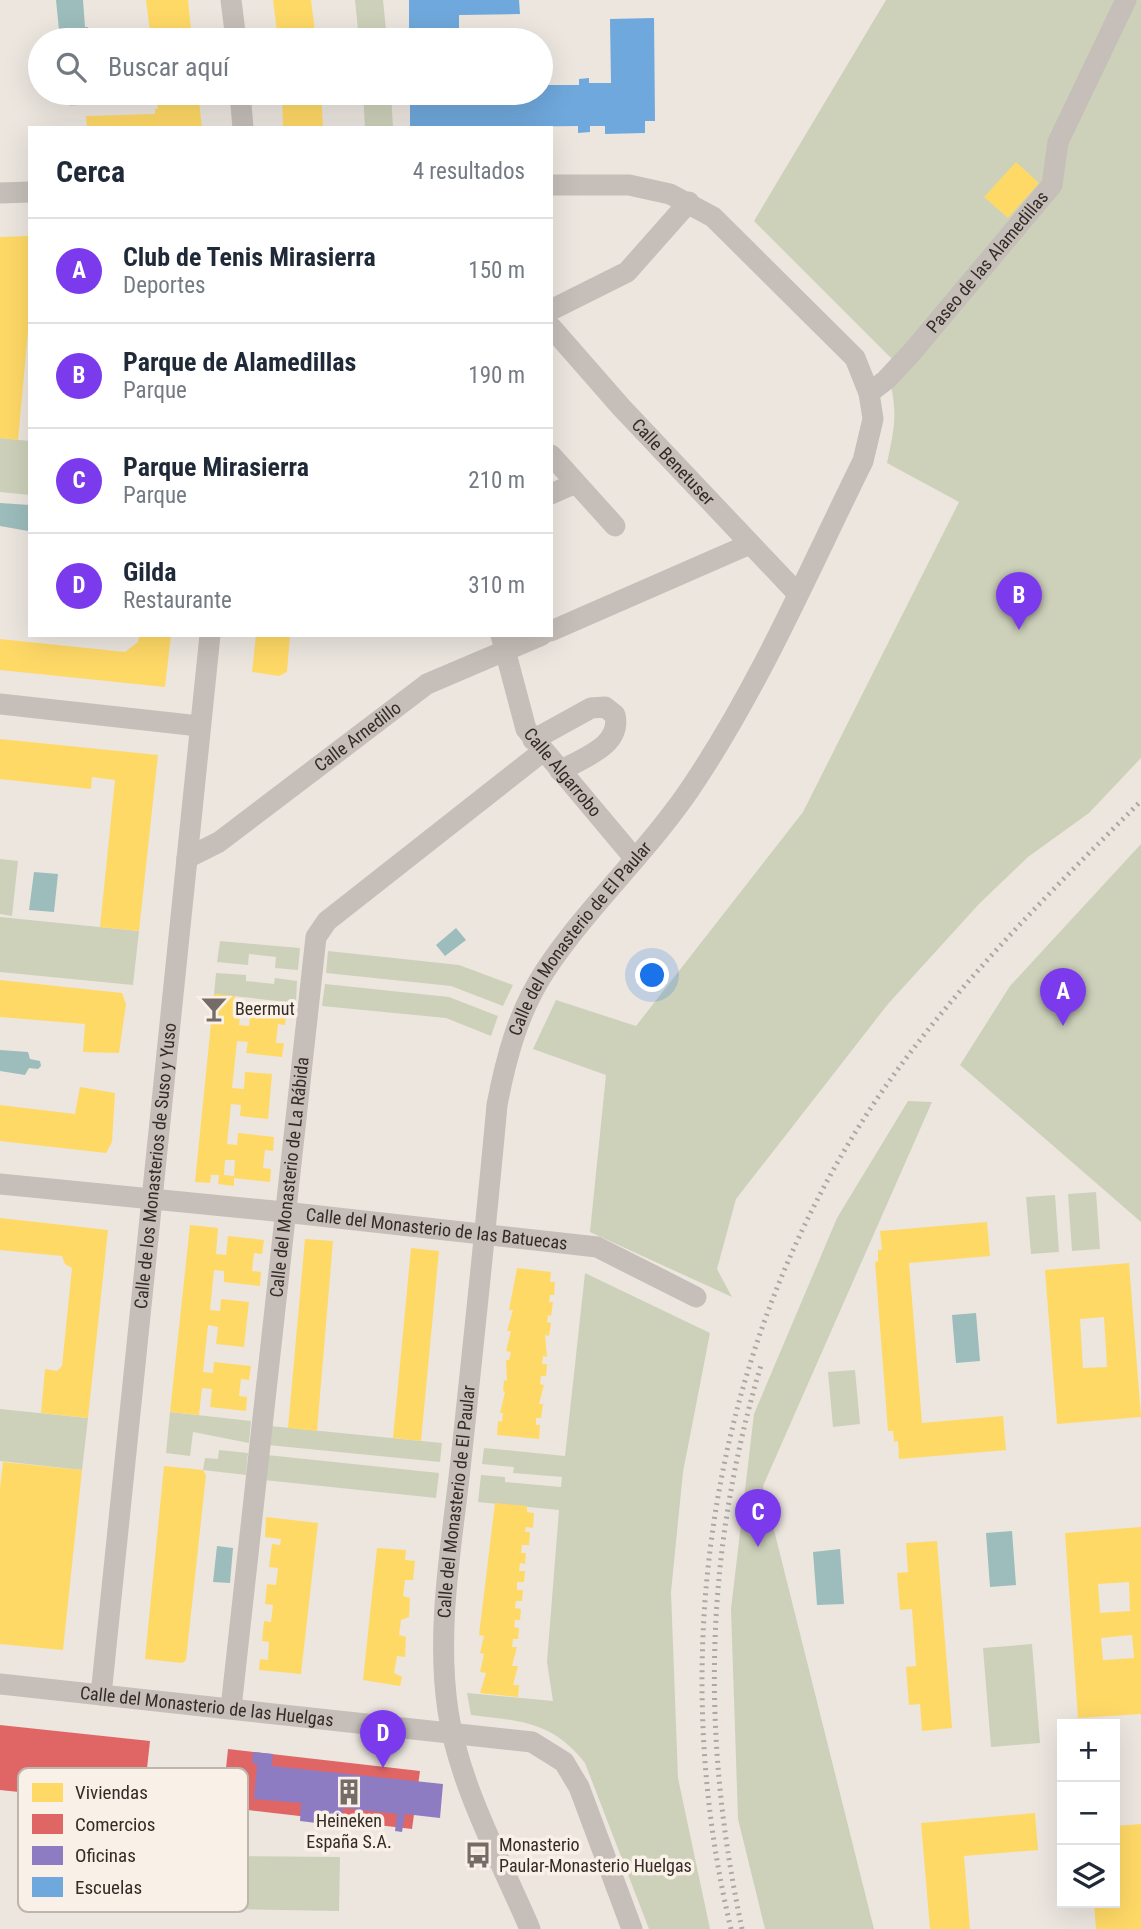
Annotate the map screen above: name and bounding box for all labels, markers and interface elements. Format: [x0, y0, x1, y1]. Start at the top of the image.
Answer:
search box [28, 28, 553, 105]
icon: search [52, 48, 90, 86]
text: Buscar aquí [108, 52, 229, 82]
text: Cerca [56, 154, 125, 189]
text: 4 resultados [413, 158, 525, 185]
street label: Paseo de las Alamedillas [922, 187, 1052, 337]
text: Club de Tenis Mirasierra [123, 242, 376, 272]
text: A [72, 257, 86, 284]
text: 150 m [468, 257, 525, 284]
text: Deportes [123, 272, 205, 299]
text: Parque de Alamedillas [123, 347, 356, 377]
text: B [73, 362, 85, 389]
text: 190 m [468, 362, 525, 389]
text: Parque [123, 377, 187, 404]
street label: Calle Benetuser [628, 414, 720, 510]
text: Parque Mirasierra [123, 452, 309, 482]
text: C [72, 467, 86, 494]
text: 210 m [468, 467, 525, 494]
text: Parque [123, 482, 187, 509]
text: Gilda [123, 557, 176, 587]
text: D [73, 572, 86, 599]
text: 310 m [468, 572, 525, 599]
pin: B [996, 572, 1042, 630]
text: Restaurante [123, 587, 232, 614]
street label: Calle Arnedillo [310, 697, 405, 776]
street label: Calle Algarrobo [520, 723, 606, 821]
street label: Calle del Monasterio de El Paular [504, 837, 656, 1038]
your location [635, 958, 669, 992]
pin: A [1040, 968, 1086, 1026]
bar icon: Beermut [199, 994, 229, 1024]
place label: Beermut [235, 998, 295, 1019]
street label: Calle de los Monasterios de Suso y Yuso [130, 1022, 180, 1310]
street label: Calle del Monasterio de La Rábida [265, 1056, 313, 1298]
street label: Calle del Monasterio de las Batuecas [305, 1204, 569, 1254]
street label: Calle del Monasterio de El Paular [433, 1383, 479, 1619]
pin: C [735, 1489, 781, 1547]
street label: Calle del Monasterio de las Huelgas [79, 1682, 335, 1730]
pin: D [360, 1710, 406, 1768]
map controls [1057, 1719, 1120, 1908]
button: + [1057, 1719, 1120, 1782]
legend [18, 1768, 248, 1912]
building icon: Heineken España S.A. [334, 1777, 364, 1807]
text: Viviendas [75, 1781, 148, 1804]
button: − [1057, 1782, 1120, 1845]
place label: Heineken España S.A. [306, 1810, 392, 1852]
text: Comercios [75, 1813, 155, 1836]
place label: Monasterio Paular-Monasterio Huelgas [499, 1834, 692, 1876]
bus stop icon: Monasterio Paular-Monasterio Huelgas [463, 1840, 493, 1870]
text: Oficinas [75, 1844, 136, 1867]
button: layers [1057, 1845, 1120, 1908]
text: Escuelas [75, 1876, 142, 1899]

